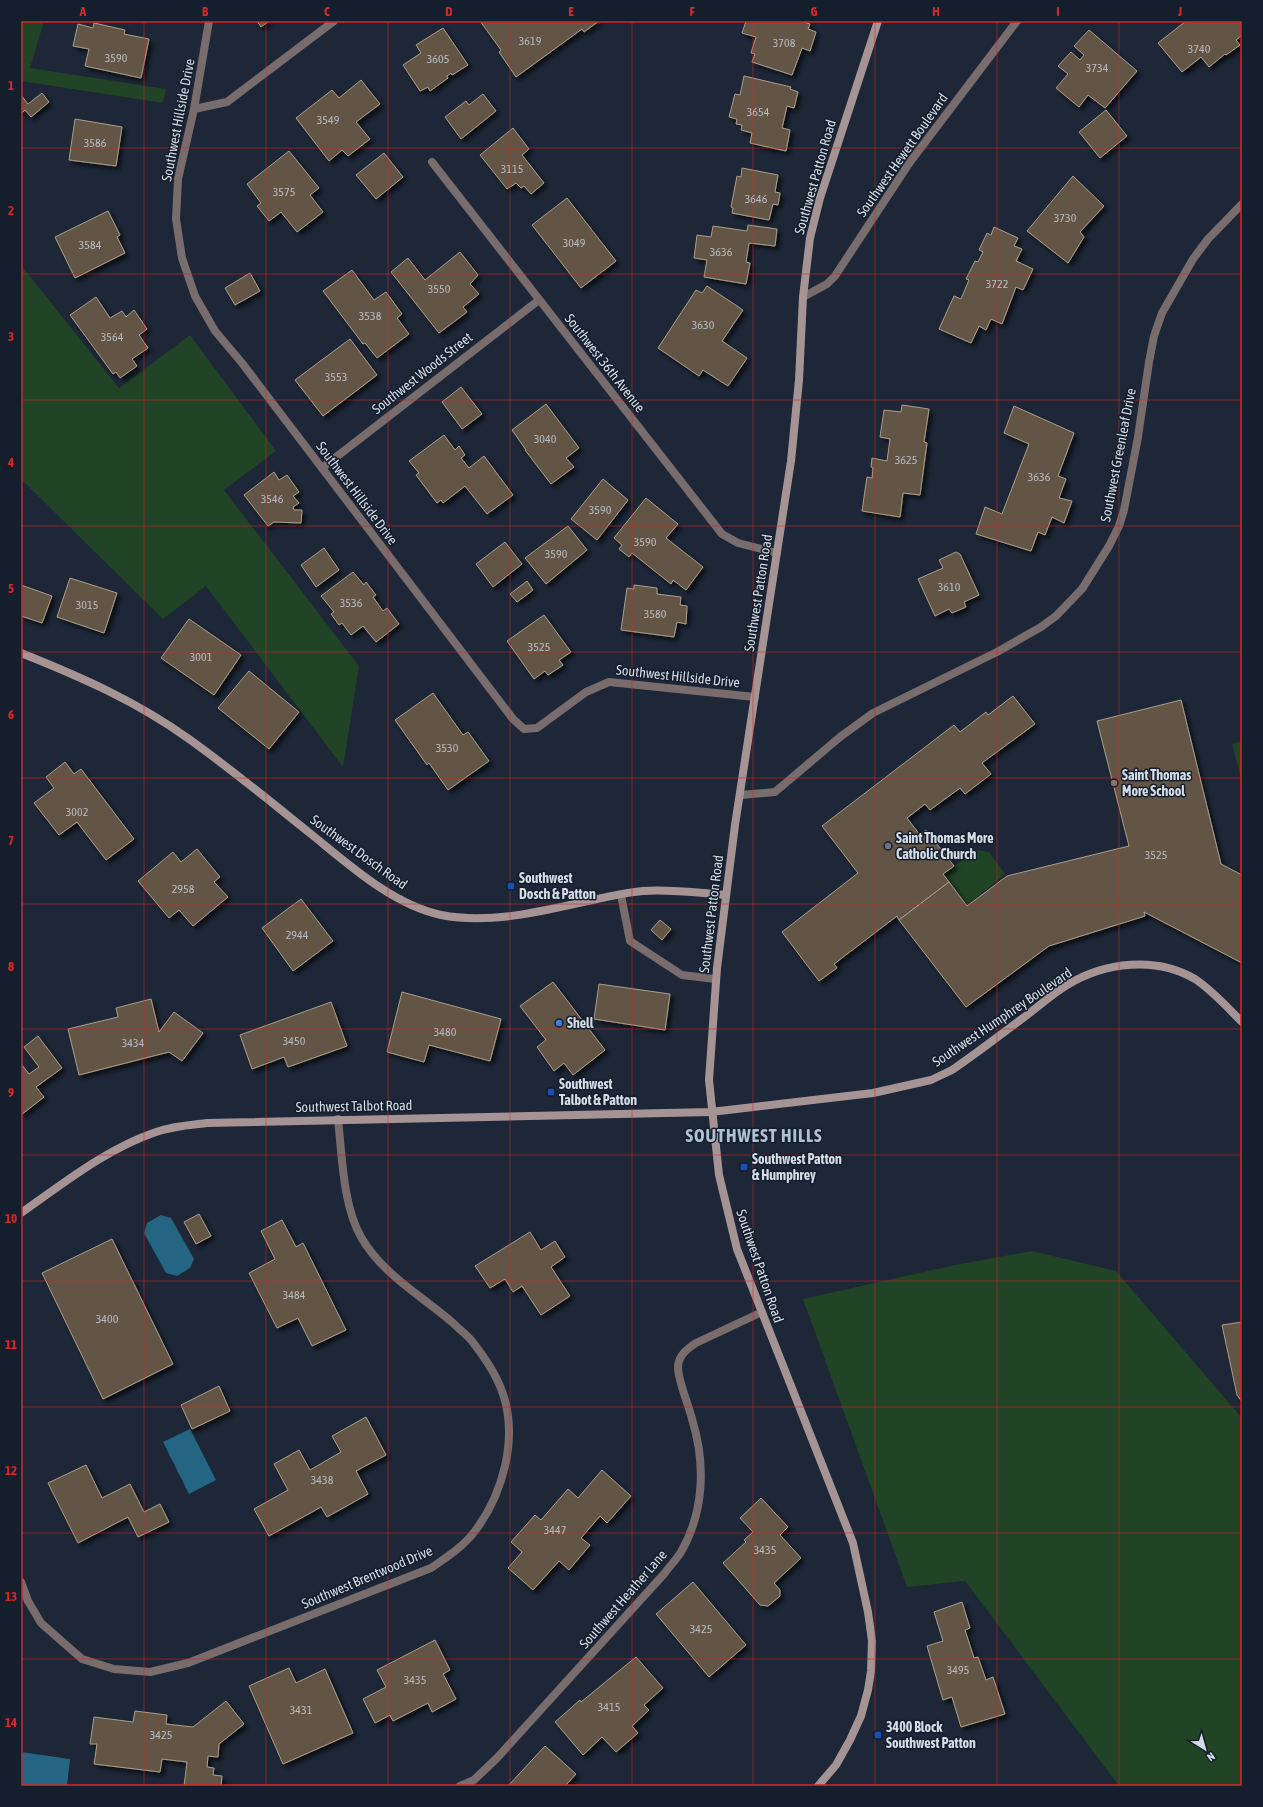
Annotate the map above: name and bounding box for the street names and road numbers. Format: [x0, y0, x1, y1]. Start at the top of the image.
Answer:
street label: Southwest Hillside Drive [158, 57, 198, 183]
street label: Southwest Hewett Boulevard [853, 90, 951, 220]
street label: Southwest Patton Road [791, 118, 839, 236]
street label: Southwest 36th Avenue [562, 311, 648, 415]
street label: Southwest Woods Street [369, 329, 475, 417]
street label: Southwest Greenleaf Drive [1097, 387, 1139, 523]
street label: Southwest Hillside Drive [313, 438, 401, 548]
street label: Southwest Patton Road [741, 533, 775, 653]
street label: Southwest Hillside Drive [615, 662, 741, 690]
street label: Southwest Dosch Road [308, 812, 410, 892]
street label: Southwest Patton Road [696, 854, 726, 974]
street label: Southwest Humphrey Boulevard [929, 964, 1075, 1070]
street label: Southwest Talbot Road [295, 1097, 413, 1115]
street label: Southwest Patton Road [733, 1207, 787, 1325]
street label: Southwest Brentwood Drive [299, 1542, 435, 1612]
street label: Southwest Heather Lane [576, 1547, 670, 1651]

